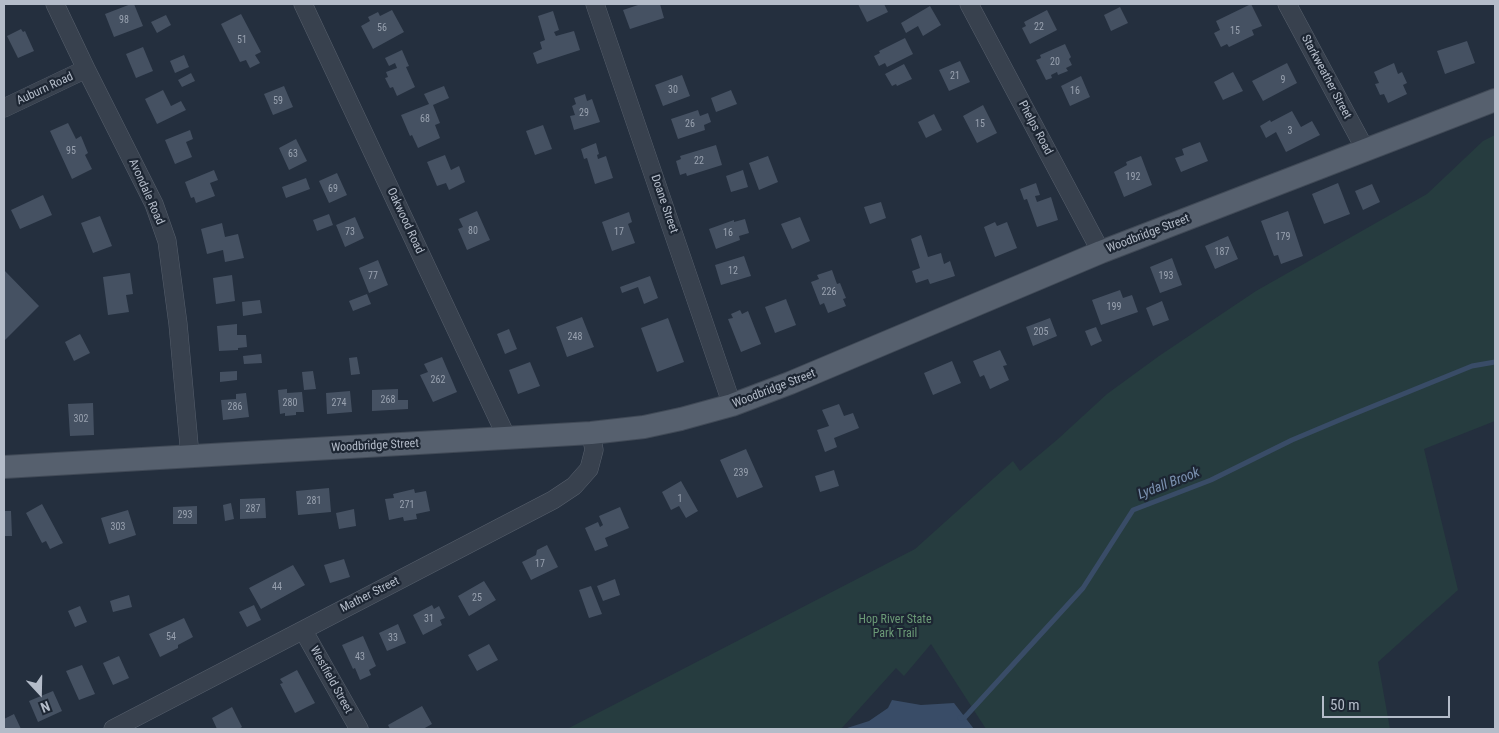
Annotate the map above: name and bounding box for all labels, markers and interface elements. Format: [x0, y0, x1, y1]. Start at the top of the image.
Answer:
house number: 98 [119, 14, 129, 26]
house number: 22 [1034, 21, 1044, 33]
house number: 56 [377, 22, 387, 34]
house number: 15 [1230, 25, 1240, 37]
street label: Starkweather Street [1298, 32, 1354, 122]
house number: 51 [237, 34, 247, 46]
house number: 20 [1050, 56, 1060, 68]
street label: Auburn Road [14, 70, 76, 108]
house number: 21 [950, 70, 960, 82]
house number: 9 [1281, 74, 1285, 86]
house number: 30 [668, 84, 678, 96]
house number: 16 [1070, 85, 1080, 97]
house number: 59 [273, 95, 283, 107]
street label: Phelps Road [1015, 99, 1055, 157]
house number: 29 [579, 107, 589, 119]
house number: 68 [420, 113, 430, 125]
house number: 26 [685, 118, 695, 130]
house number: 15 [975, 118, 985, 130]
house number: 3 [1288, 125, 1292, 137]
house number: 95 [66, 145, 76, 157]
house number: 63 [288, 148, 298, 160]
house number: 22 [694, 155, 704, 167]
street label: Avondale Road [125, 157, 167, 227]
house number: 192 [1126, 171, 1140, 183]
street label: Doane Street [647, 173, 681, 235]
house number: 69 [328, 183, 338, 195]
street label: Oakwood Road [383, 186, 427, 256]
street label: Woodbridge Street [1105, 212, 1191, 256]
house number: 80 [468, 225, 478, 237]
house number: 73 [345, 226, 355, 238]
house number: 17 [614, 226, 624, 238]
house number: 16 [723, 227, 733, 239]
house number: 179 [1276, 231, 1290, 243]
house number: 187 [1215, 246, 1229, 258]
house number: 12 [728, 265, 738, 277]
house number: 77 [368, 270, 378, 282]
house number: 193 [1159, 270, 1173, 282]
house number: 226 [822, 286, 836, 298]
house number: 199 [1107, 301, 1121, 313]
house number: 205 [1034, 326, 1048, 338]
house number: 248 [568, 331, 582, 343]
street label: Woodbridge Street [731, 367, 817, 411]
house number: 262 [431, 374, 445, 386]
house number: 268 [381, 394, 395, 406]
house number: 280 [283, 397, 297, 409]
house number: 274 [332, 397, 346, 409]
house number: 286 [228, 401, 242, 413]
house number: 302 [74, 413, 88, 425]
street label: Woodbridge Street [331, 437, 419, 455]
water label: Lydall Brook [1136, 465, 1202, 503]
house number: 239 [734, 467, 748, 479]
house number: 1 [678, 493, 682, 505]
house number: 281 [307, 495, 321, 507]
house number: 271 [400, 499, 414, 511]
house number: 287 [246, 503, 260, 515]
house number: 293 [178, 509, 192, 521]
house number: 303 [111, 521, 125, 533]
house number: 17 [535, 558, 545, 570]
street label: Mather Street [338, 574, 402, 616]
house number: 44 [272, 581, 282, 593]
house number: 25 [472, 592, 482, 604]
house number: 31 [424, 613, 434, 625]
park label: Hop River State Park Trail [858, 613, 932, 641]
house number: 54 [166, 631, 176, 643]
house number: 33 [388, 632, 398, 644]
street label: Westfield Street [307, 644, 355, 716]
house number: 43 [355, 651, 365, 663]
north arrow [15, 668, 65, 718]
scale bar [1324, 686, 1452, 718]
text: 50 m [1330, 696, 1360, 714]
text: N [39, 698, 52, 716]

